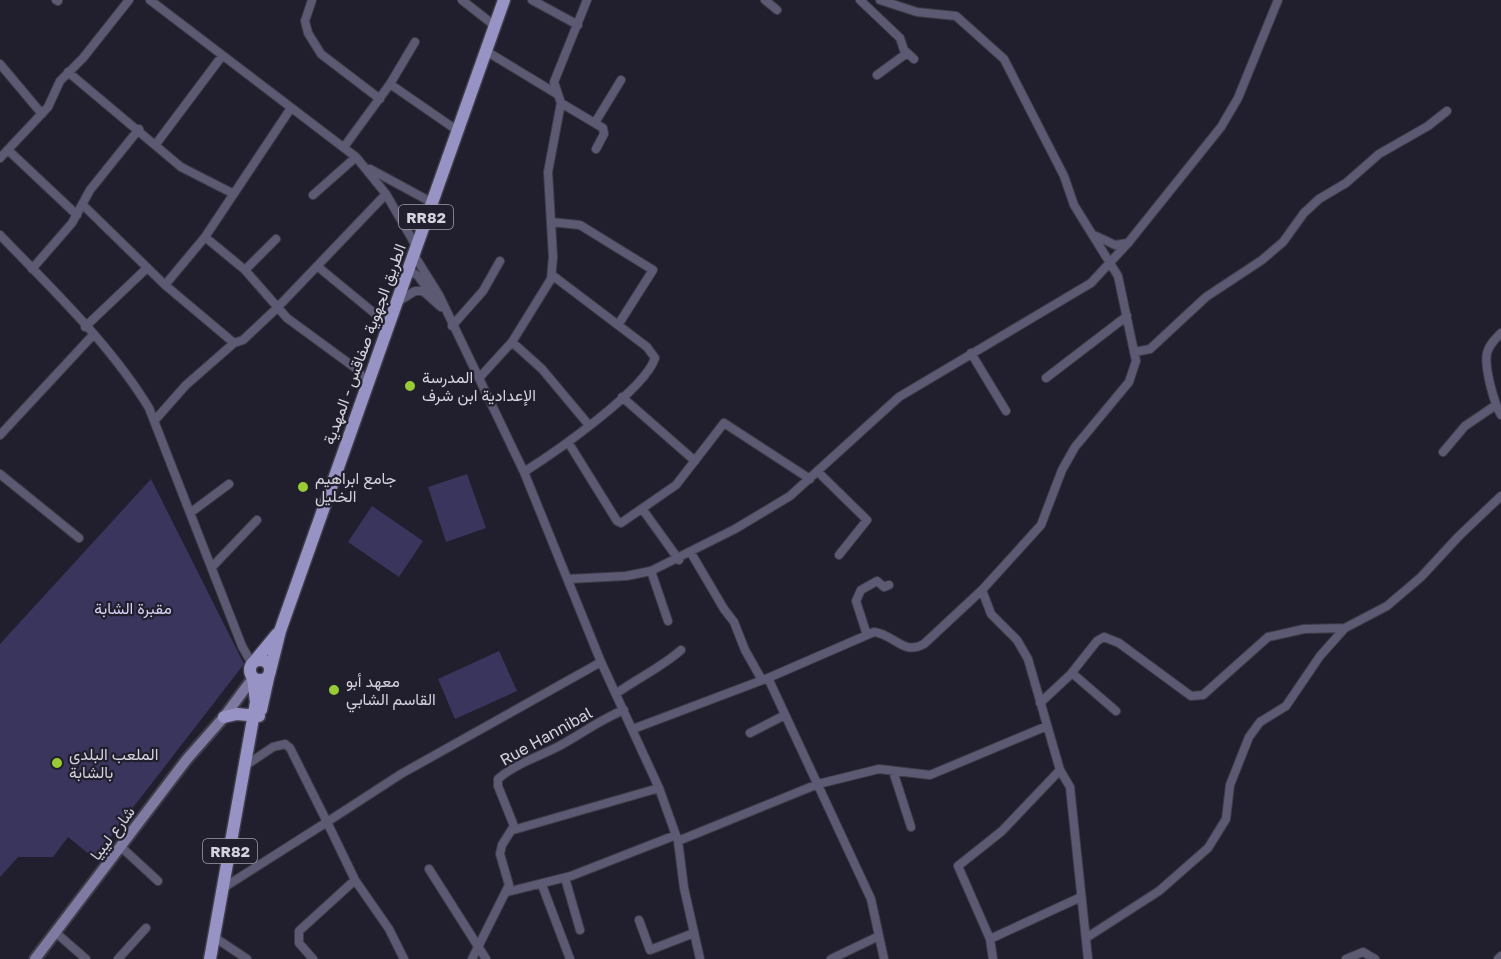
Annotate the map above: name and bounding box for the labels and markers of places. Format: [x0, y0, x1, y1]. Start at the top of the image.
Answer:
place label: المدرسة الإعدادية ابن شرف [422, 367, 536, 406]
marker: المدرسة الإعدادية ابن شرف [403, 379, 417, 393]
place label: جامع ابراهيم الخليل [315, 468, 397, 507]
marker: جامع ابراهيم الخليل [296, 480, 310, 494]
place label: معهد أبو القاسم الشابي [346, 671, 436, 713]
marker: معهد أبو القاسم الشابي [327, 683, 341, 697]
place label: الملعب البلدي بالشابة [69, 744, 158, 782]
marker: الملعب البلدي بالشابة [50, 756, 64, 770]

